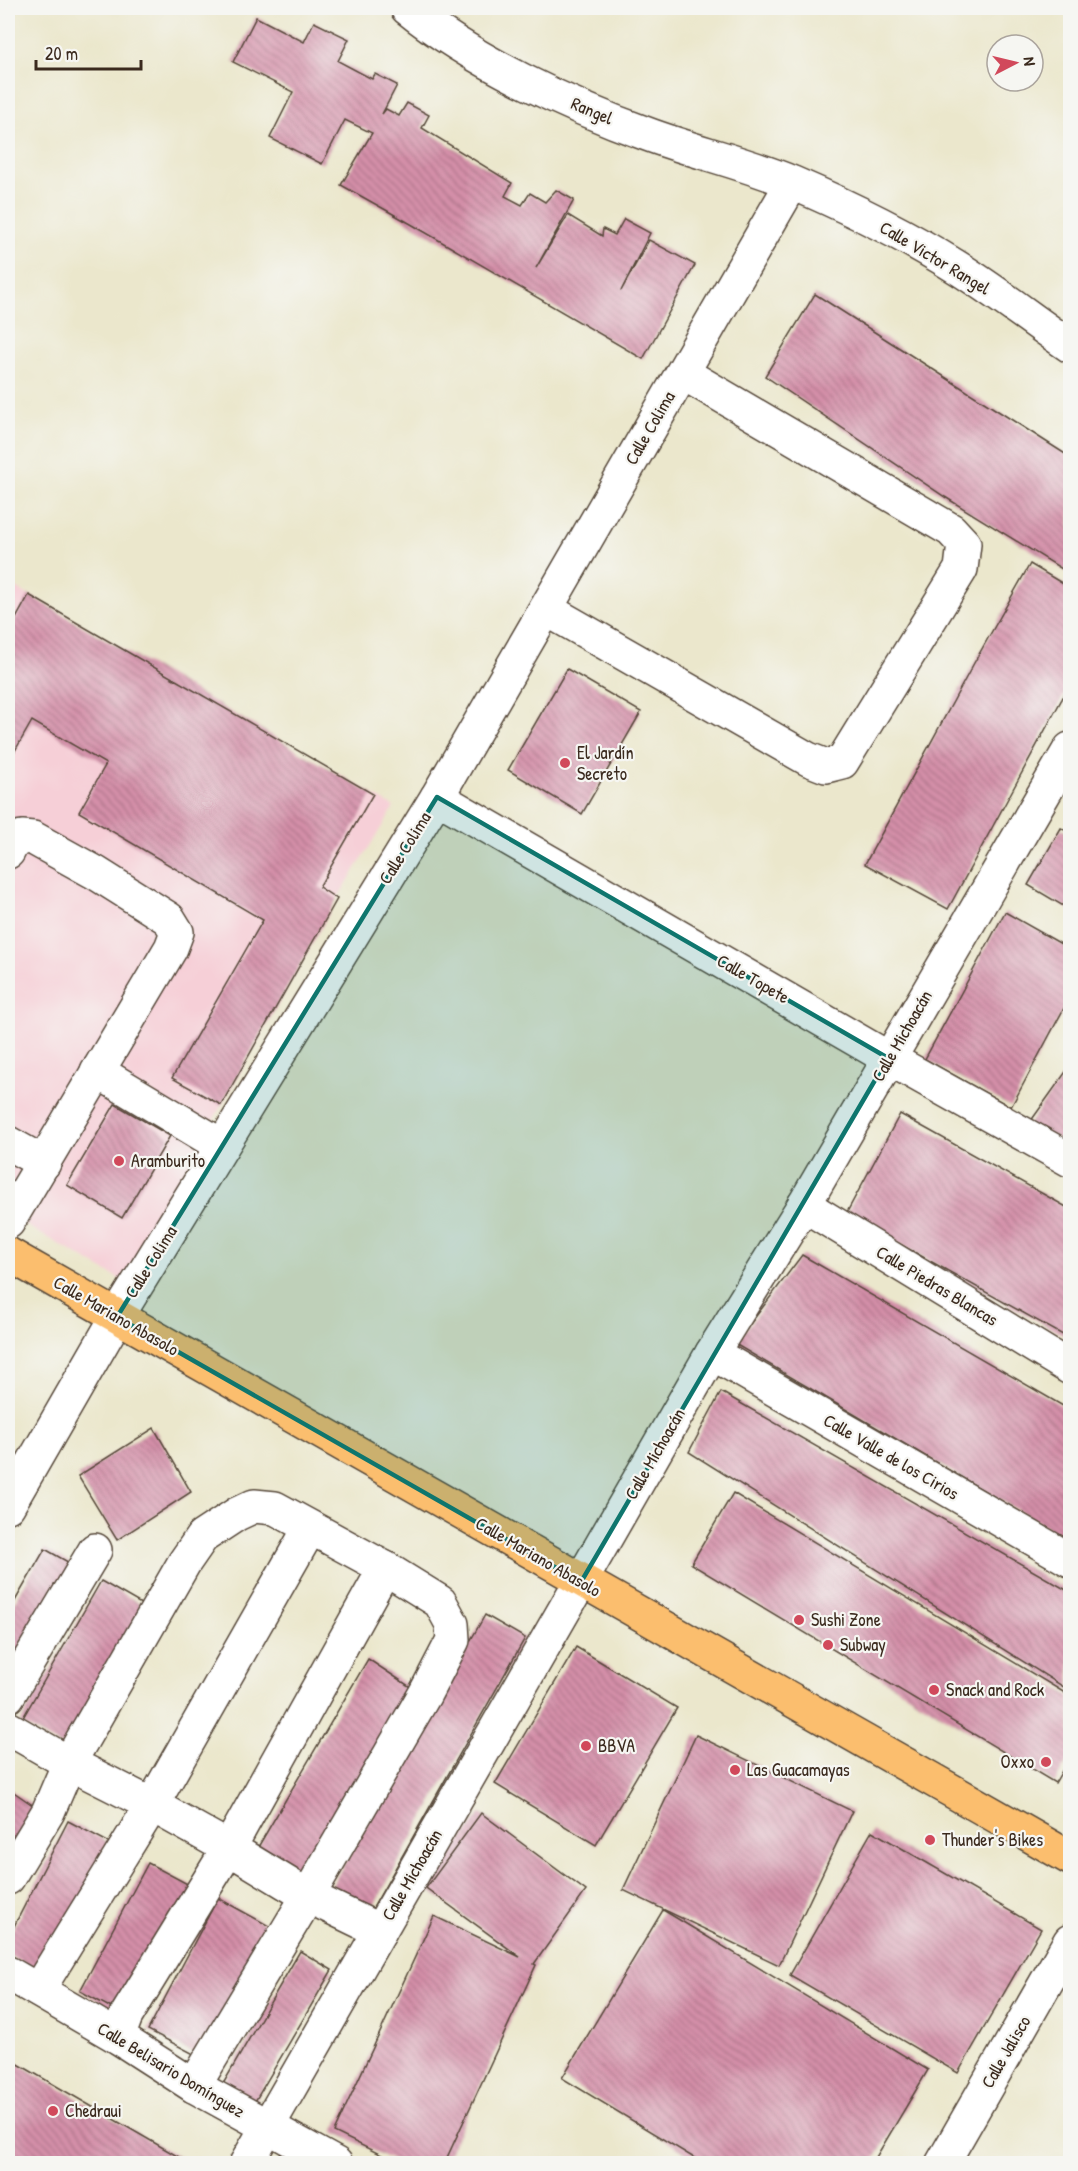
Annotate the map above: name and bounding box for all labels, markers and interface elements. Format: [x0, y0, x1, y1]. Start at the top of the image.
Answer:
scale bar [36, 33, 141, 71]
north arrow [985, 33, 1045, 93]
text: 20 m [45, 41, 78, 66]
text: N [1018, 56, 1041, 67]
street label: Rangel [567, 91, 617, 131]
street label: Calle Victor Rangel [875, 215, 995, 301]
street label: Calle Colima [618, 386, 681, 469]
place label: El Jardín Secreto [577, 740, 634, 786]
marker: El Jardín Secreto [558, 756, 572, 770]
street label: Calle Colima [372, 807, 437, 889]
street label: Calle Topete [712, 948, 794, 1009]
street label: Calle Michoacán [865, 985, 938, 1086]
place label: Aramburito [131, 1148, 205, 1173]
marker: Aramburito [112, 1154, 126, 1168]
street label: Calle Colima [118, 1221, 183, 1303]
street label: Calle Piedras Blancas [872, 1239, 1003, 1332]
street label: Calle Mariano Abasolo [49, 1270, 183, 1362]
street label: Calle Michoacán [618, 1403, 691, 1504]
street label: Calle Valle de los Cirios [819, 1408, 964, 1506]
street label: Calle Mariano Abasolo [471, 1511, 605, 1603]
place label: Sushi Zone [811, 1607, 881, 1632]
marker: Sushi Zone [792, 1613, 806, 1627]
place label: Subway [840, 1632, 886, 1657]
marker: Subway [821, 1638, 835, 1652]
place label: Snack and Rock [946, 1677, 1045, 1702]
marker: Snack and Rock [927, 1683, 941, 1697]
place label: BBVA [598, 1733, 635, 1758]
marker: BBVA [579, 1739, 593, 1753]
place label: Oxxo [1001, 1749, 1034, 1774]
marker: Oxxo [1039, 1755, 1053, 1769]
place label: Las Guacamayas [747, 1757, 850, 1782]
marker: Las Guacamayas [728, 1763, 742, 1777]
street label: Calle Michoacán [375, 1824, 448, 1925]
place label: Thunder's Bikes [942, 1827, 1043, 1852]
marker: Thunder's Bikes [923, 1833, 937, 1847]
street label: Calle Jalisco [975, 2011, 1036, 2093]
street label: Calle Belisario Domínguez [93, 2016, 250, 2124]
place label: Chedraui [65, 2098, 122, 2123]
marker: Chedraui [46, 2104, 60, 2118]

